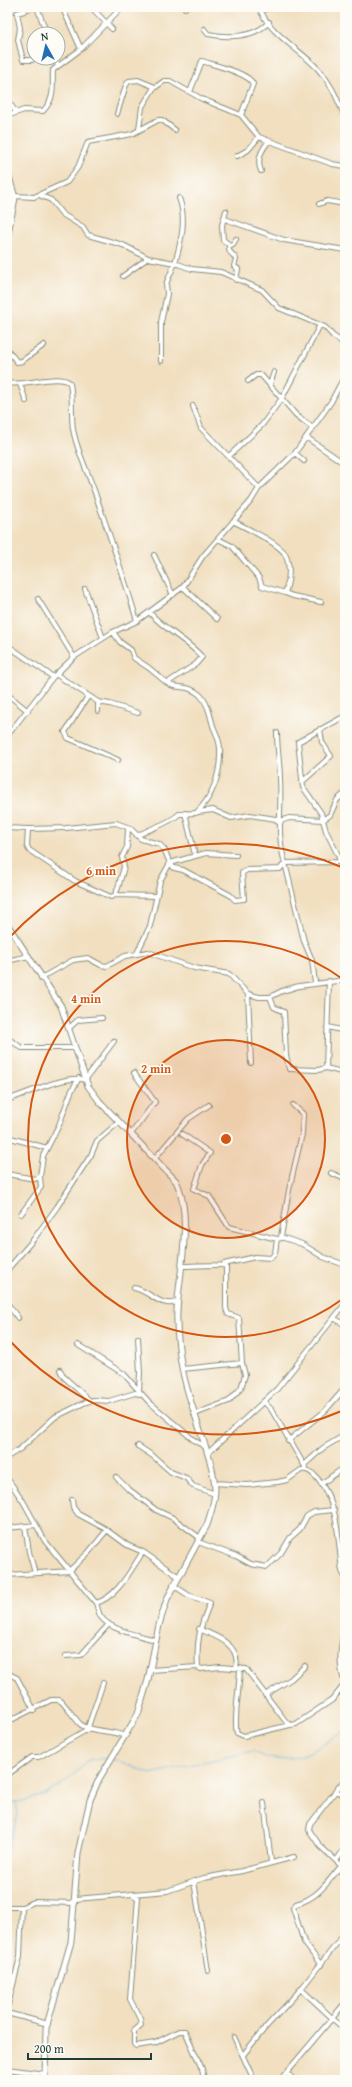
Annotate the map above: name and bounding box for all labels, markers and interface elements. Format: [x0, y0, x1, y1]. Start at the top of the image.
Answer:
north arrow [26, 26, 66, 66]
text: N [40, 28, 50, 45]
text: 6 min [86, 862, 116, 879]
text: 4 min [71, 990, 101, 1007]
text: 2 min [141, 1060, 171, 1077]
centre of rings [219, 1132, 233, 1146]
scale bar [28, 2035, 151, 2061]
text: 200 m [34, 2040, 64, 2057]

